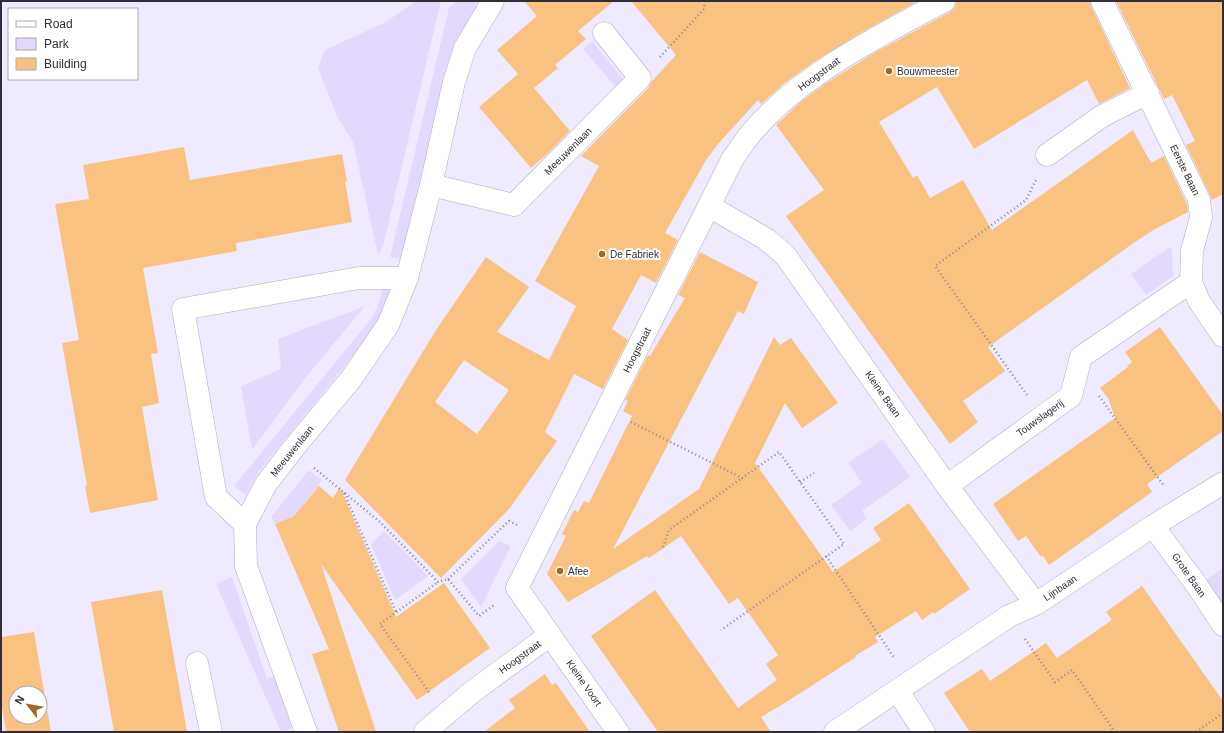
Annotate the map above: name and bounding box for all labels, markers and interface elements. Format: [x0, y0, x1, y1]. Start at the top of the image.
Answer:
legend [8, 8, 138, 80]
text: Road [44, 17, 73, 31]
text: Park [44, 37, 70, 51]
street label: Hoogstraat [796, 55, 842, 93]
text: Building [44, 57, 87, 71]
marker: Bouwmeester [884, 66, 894, 76]
place label: Bouwmeester [897, 66, 959, 77]
street label: Meeuwenlaan [542, 125, 594, 177]
street label: Eerste Baan [1168, 143, 1202, 197]
marker: De Fabriek [597, 249, 607, 259]
place label: De Fabriek [610, 249, 660, 260]
street label: Hoogstraat [621, 326, 653, 374]
street label: Kleine Baan [863, 369, 903, 419]
street label: Touwslagerij [1015, 397, 1065, 439]
street label: Meeuwenlaan [268, 423, 316, 479]
street label: Grote Baan [1170, 551, 1208, 599]
marker: Afee [555, 566, 565, 576]
place label: Afee [568, 566, 589, 577]
street label: Lijnbaan [1041, 573, 1079, 603]
street label: Hoogstraat [497, 638, 543, 676]
street label: Kleine Voort [564, 658, 604, 708]
north arrow [8, 685, 48, 725]
text: N [12, 693, 27, 706]

